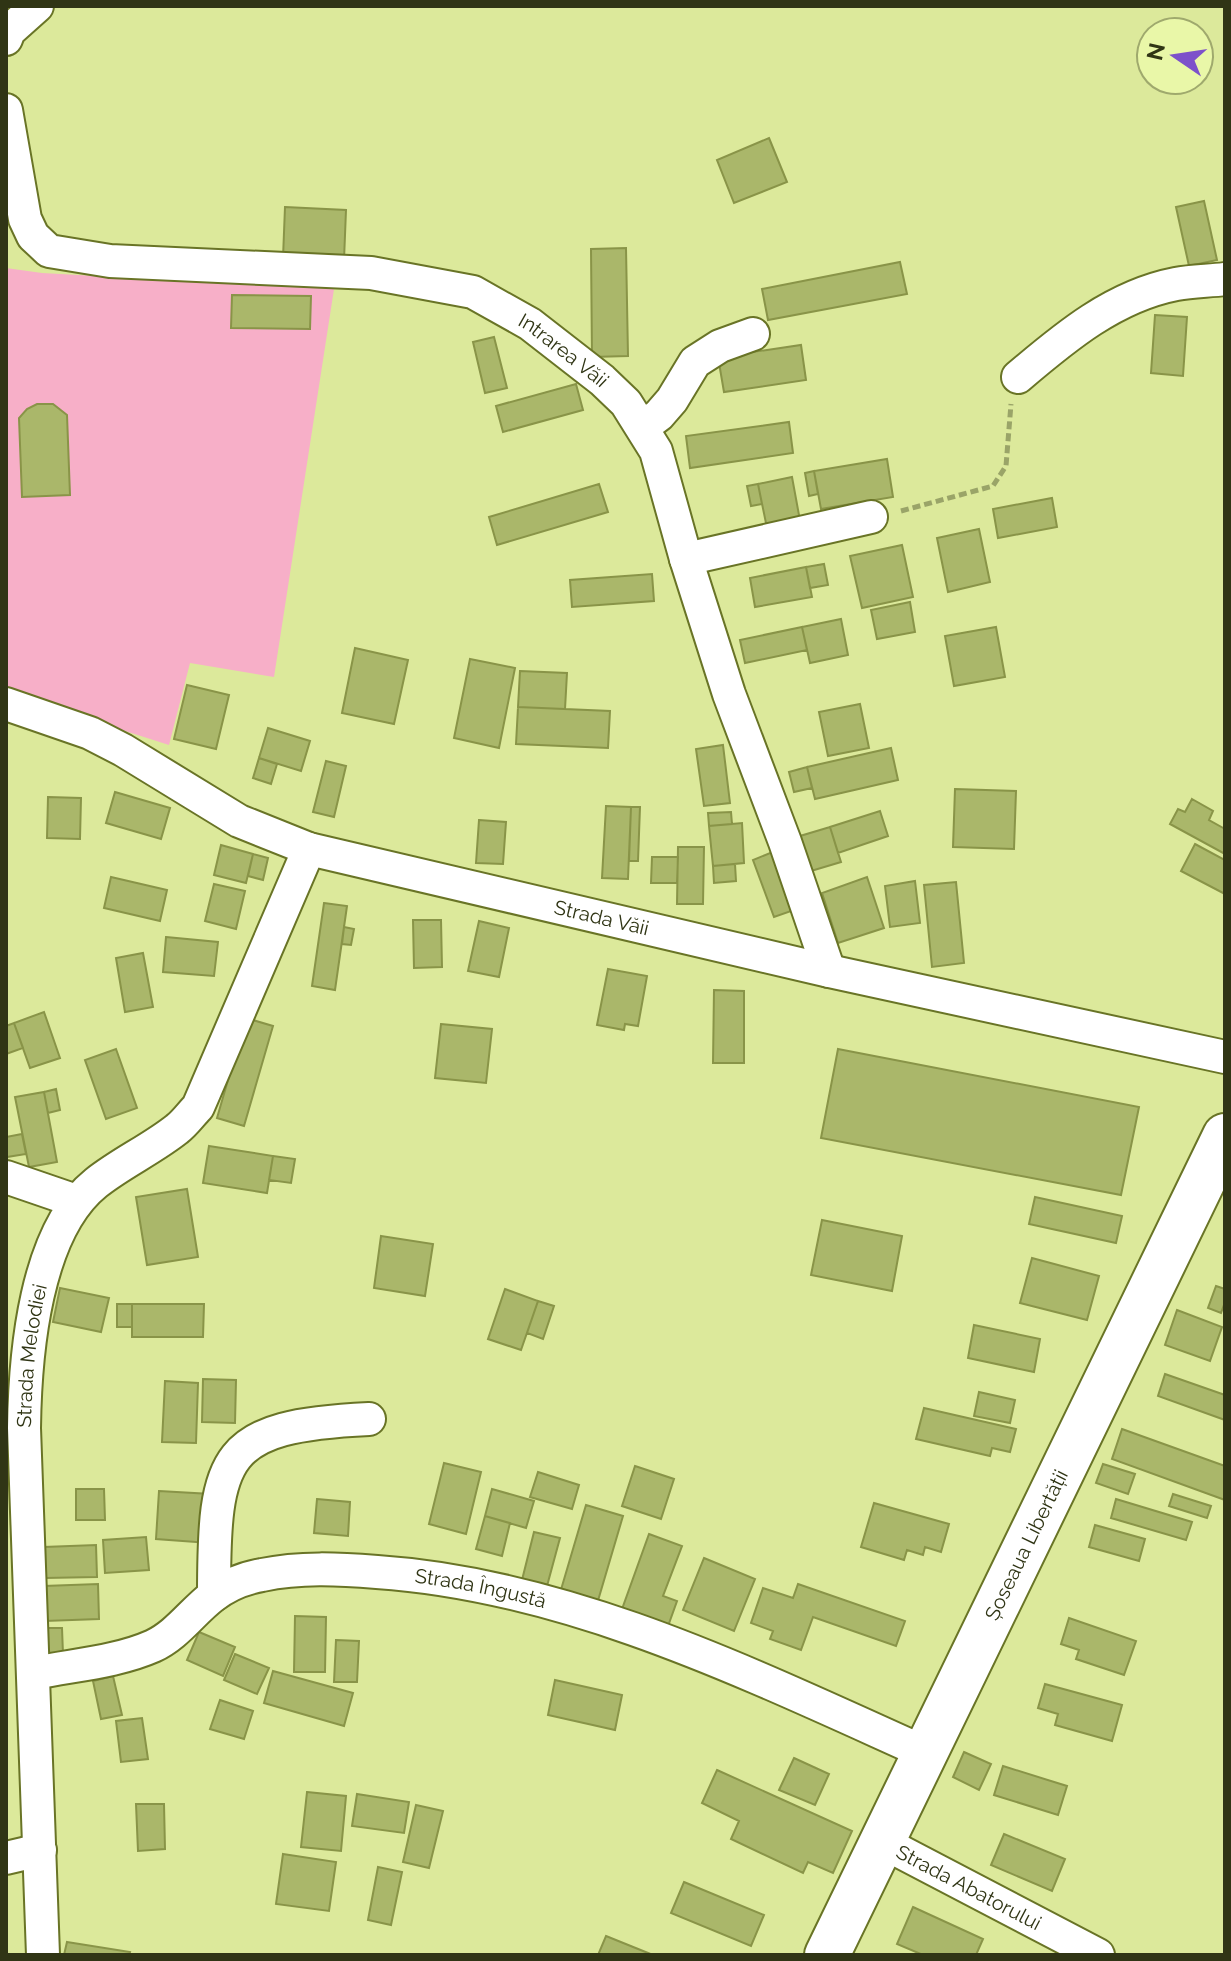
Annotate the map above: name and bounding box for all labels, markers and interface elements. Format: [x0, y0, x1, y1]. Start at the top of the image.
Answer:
north arrow [1135, 16, 1215, 96]
text: N [1141, 40, 1170, 63]
street label: Intrarea Văii [514, 308, 614, 392]
street label: Strada Văii [552, 895, 651, 940]
street label: Strada Melodiei [12, 1281, 52, 1428]
street label: Șoseaua Libertății [980, 1466, 1073, 1624]
street label: Strada Îngustă [414, 1564, 549, 1613]
street label: Strada Abatorului [892, 1840, 1045, 1935]

